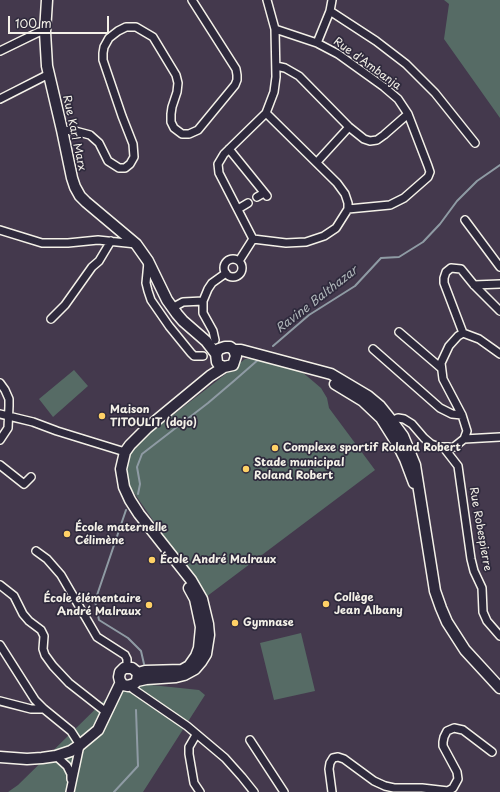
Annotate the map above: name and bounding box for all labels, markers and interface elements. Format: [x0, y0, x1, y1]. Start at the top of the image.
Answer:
scale bar [10, 8, 111, 34]
text: 100 m [15, 14, 52, 32]
street label: Rue d'Ambanja [331, 35, 403, 93]
street label: Rue Karl Marx [60, 94, 88, 172]
water label: Ravine Balthazar [273, 264, 361, 336]
place label: Maison TITOULIT (dojo) [110, 403, 197, 429]
marker: Maison TITOULIT (dojo) [97, 411, 107, 421]
place label: Complexe sportif Roland Robert [283, 441, 461, 455]
marker: Complexe sportif Roland Robert [270, 443, 280, 453]
place label: Stade municipal Roland Robert [254, 456, 344, 482]
marker: Stade municipal Roland Robert [241, 464, 251, 474]
street label: Rue Robespierre [466, 486, 494, 572]
place label: École maternelle Célimène [75, 521, 167, 547]
marker: École maternelle Célimène [62, 529, 72, 539]
place label: École André Malraux [160, 553, 276, 567]
marker: École André Malraux [147, 555, 157, 565]
place label: Collège Jean Albany [334, 591, 403, 617]
place label: École élémentaire André Malraux [43, 592, 141, 618]
marker: Collège Jean Albany [321, 599, 331, 609]
marker: École élémentaire André Malraux [144, 600, 154, 610]
place label: Gymnase [243, 616, 294, 630]
marker: Gymnase [230, 618, 240, 628]

